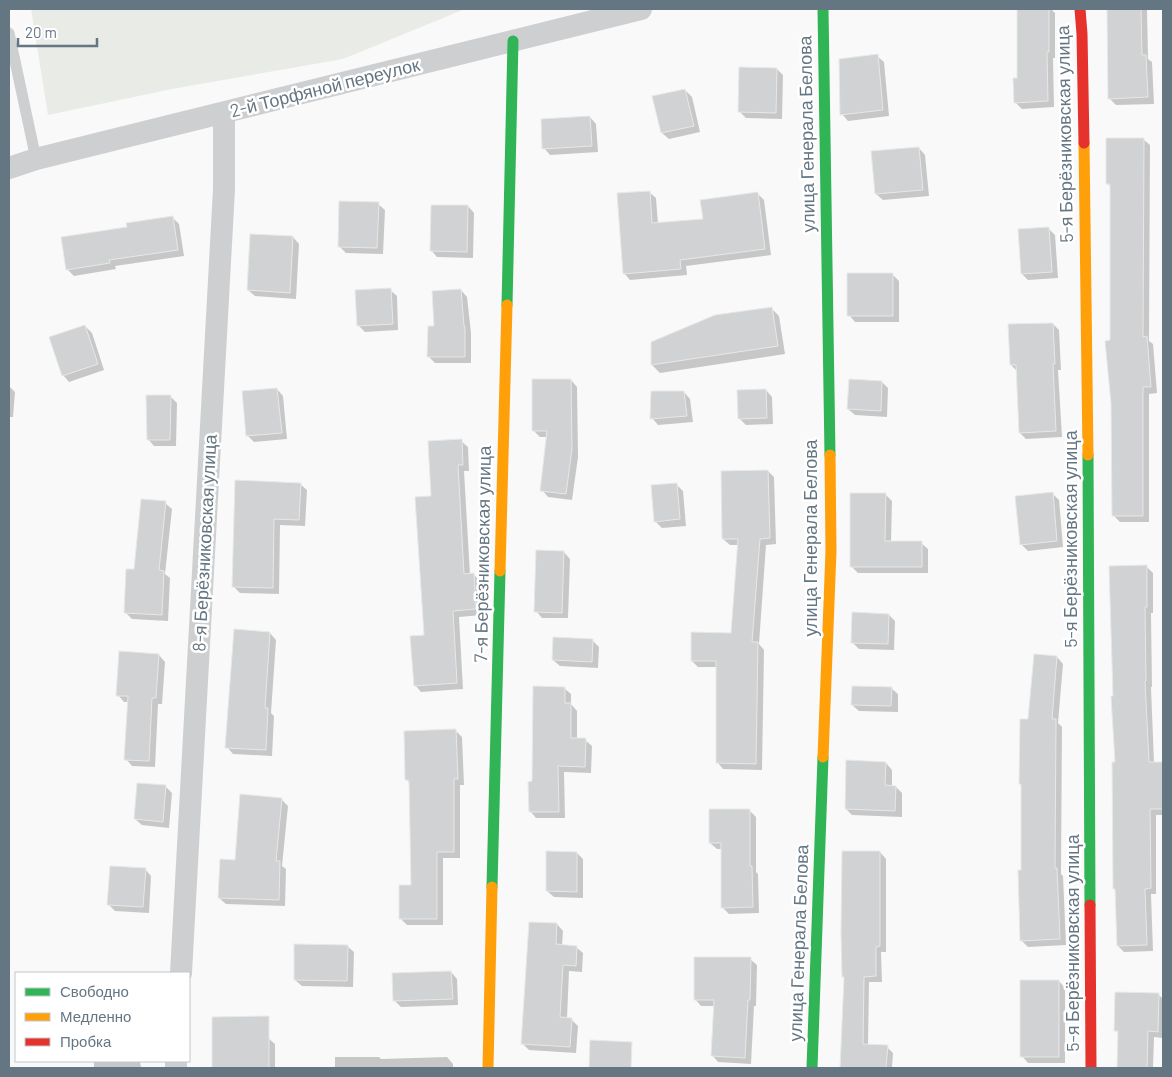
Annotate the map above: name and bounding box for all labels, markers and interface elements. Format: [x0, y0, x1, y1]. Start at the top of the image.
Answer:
scale bar [18, 15, 96, 47]
text: 20 m [25, 23, 57, 41]
street label: 5-я Берёзниковская улица [1051, 24, 1077, 243]
street label: улица Генерала Белова [793, 34, 819, 233]
street label: 2-й Торфяной переулок [228, 53, 422, 121]
street label: 5-я Берёзниковская улица [1059, 429, 1081, 648]
street label: 8-я Берёзниковская улица [187, 433, 221, 652]
street label: улица Генерала Белова [799, 438, 821, 637]
street label: 7-я Берёзниковская улица [469, 445, 495, 662]
street label: 5-я Берёзниковская улица [1061, 833, 1083, 1052]
street label: улица Генерала Белова [784, 843, 812, 1042]
legend [15, 972, 190, 1062]
text: Свободно [60, 982, 129, 1000]
text: Медленно [60, 1007, 131, 1025]
text: Пробка [60, 1032, 112, 1050]

